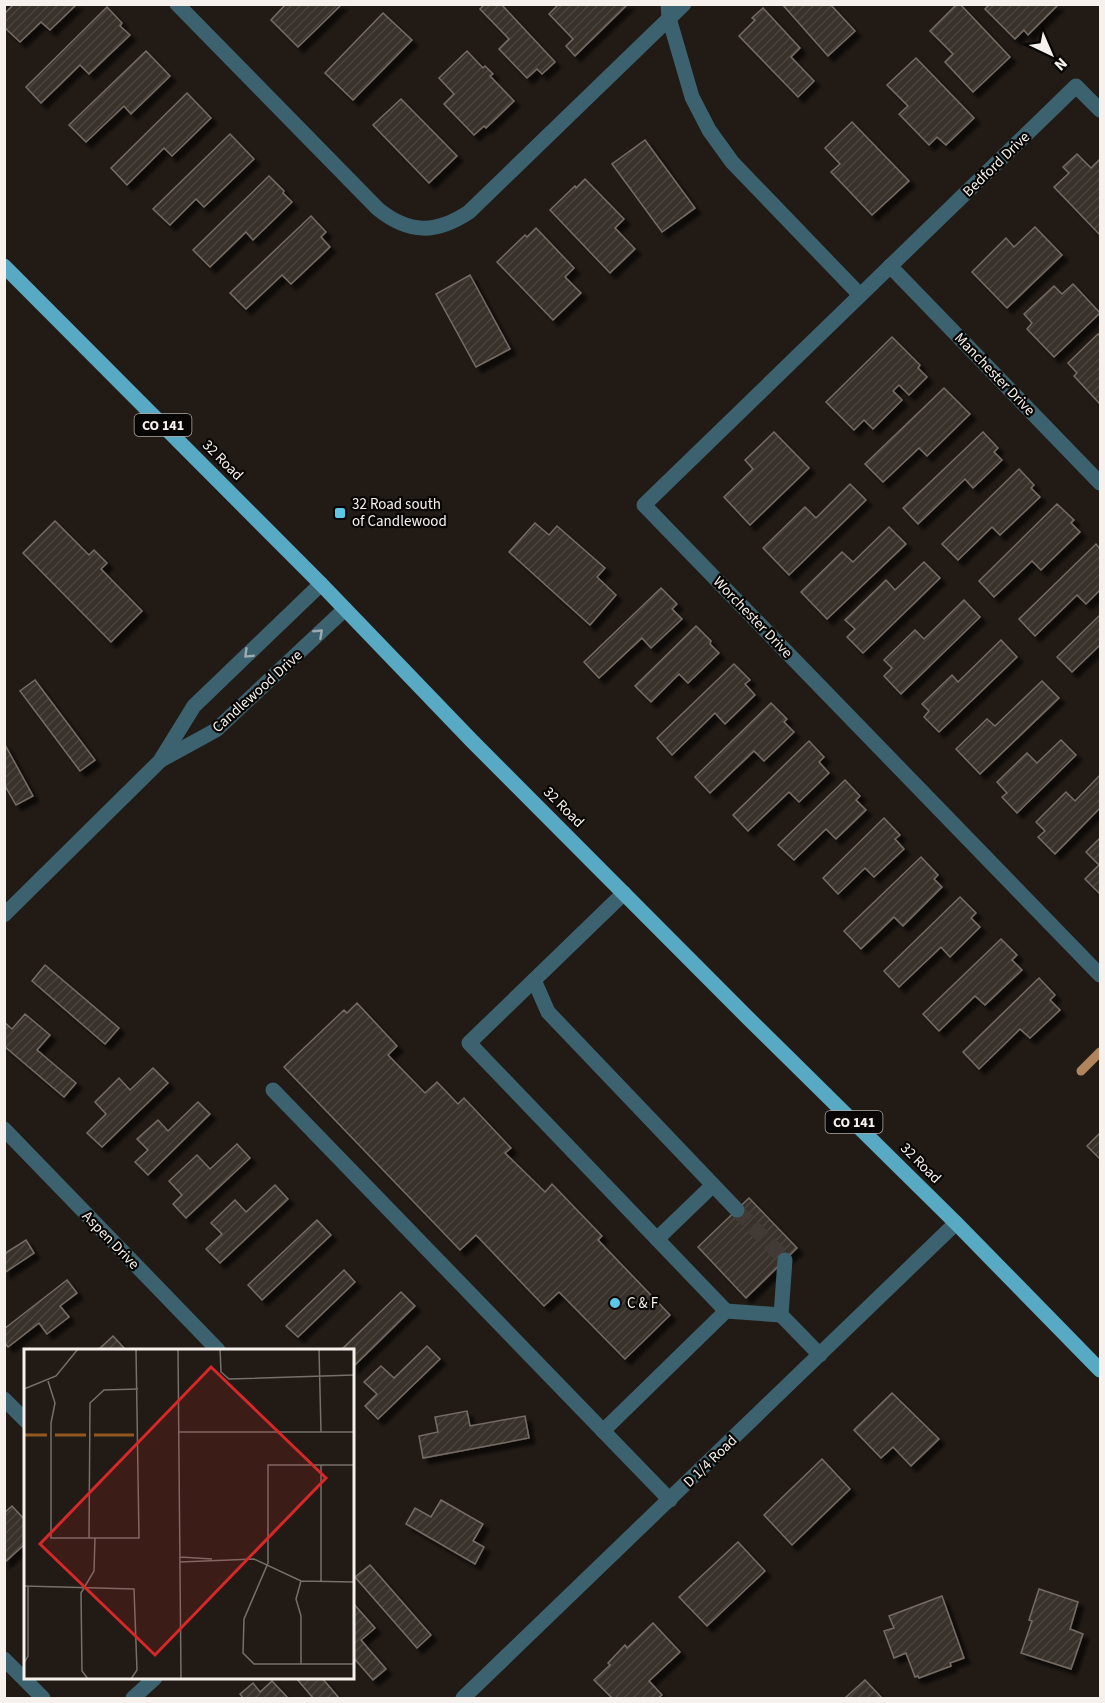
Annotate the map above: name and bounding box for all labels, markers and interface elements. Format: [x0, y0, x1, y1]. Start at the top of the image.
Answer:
north arrow [1021, 24, 1081, 84]
text: N [1049, 52, 1072, 76]
street label: Bedford Drive [958, 127, 1035, 202]
street label: Manchester Drive [950, 328, 1040, 421]
road number: CO 141 [134, 414, 192, 436]
street label: 32 Road [198, 435, 248, 485]
place label: 32 Road south of Candlewood [352, 494, 447, 532]
marker: 32 Road south of Candlewood [333, 506, 347, 520]
street label: Worchester Drive [708, 572, 797, 663]
one-way arrow [313, 629, 323, 640]
street label: Candlewood Drive [208, 645, 307, 738]
one-way arrow [245, 647, 255, 658]
street label: 32 Road [539, 782, 589, 832]
road number: CO 141 [826, 1111, 882, 1133]
street label: 32 Road [896, 1138, 946, 1188]
street label: Aspen Drive [77, 1206, 144, 1274]
place label: C & F [627, 1293, 659, 1314]
marker: C & F [608, 1296, 622, 1310]
inset map [24, 1349, 354, 1679]
street label: D 1/4 Road [679, 1430, 742, 1492]

